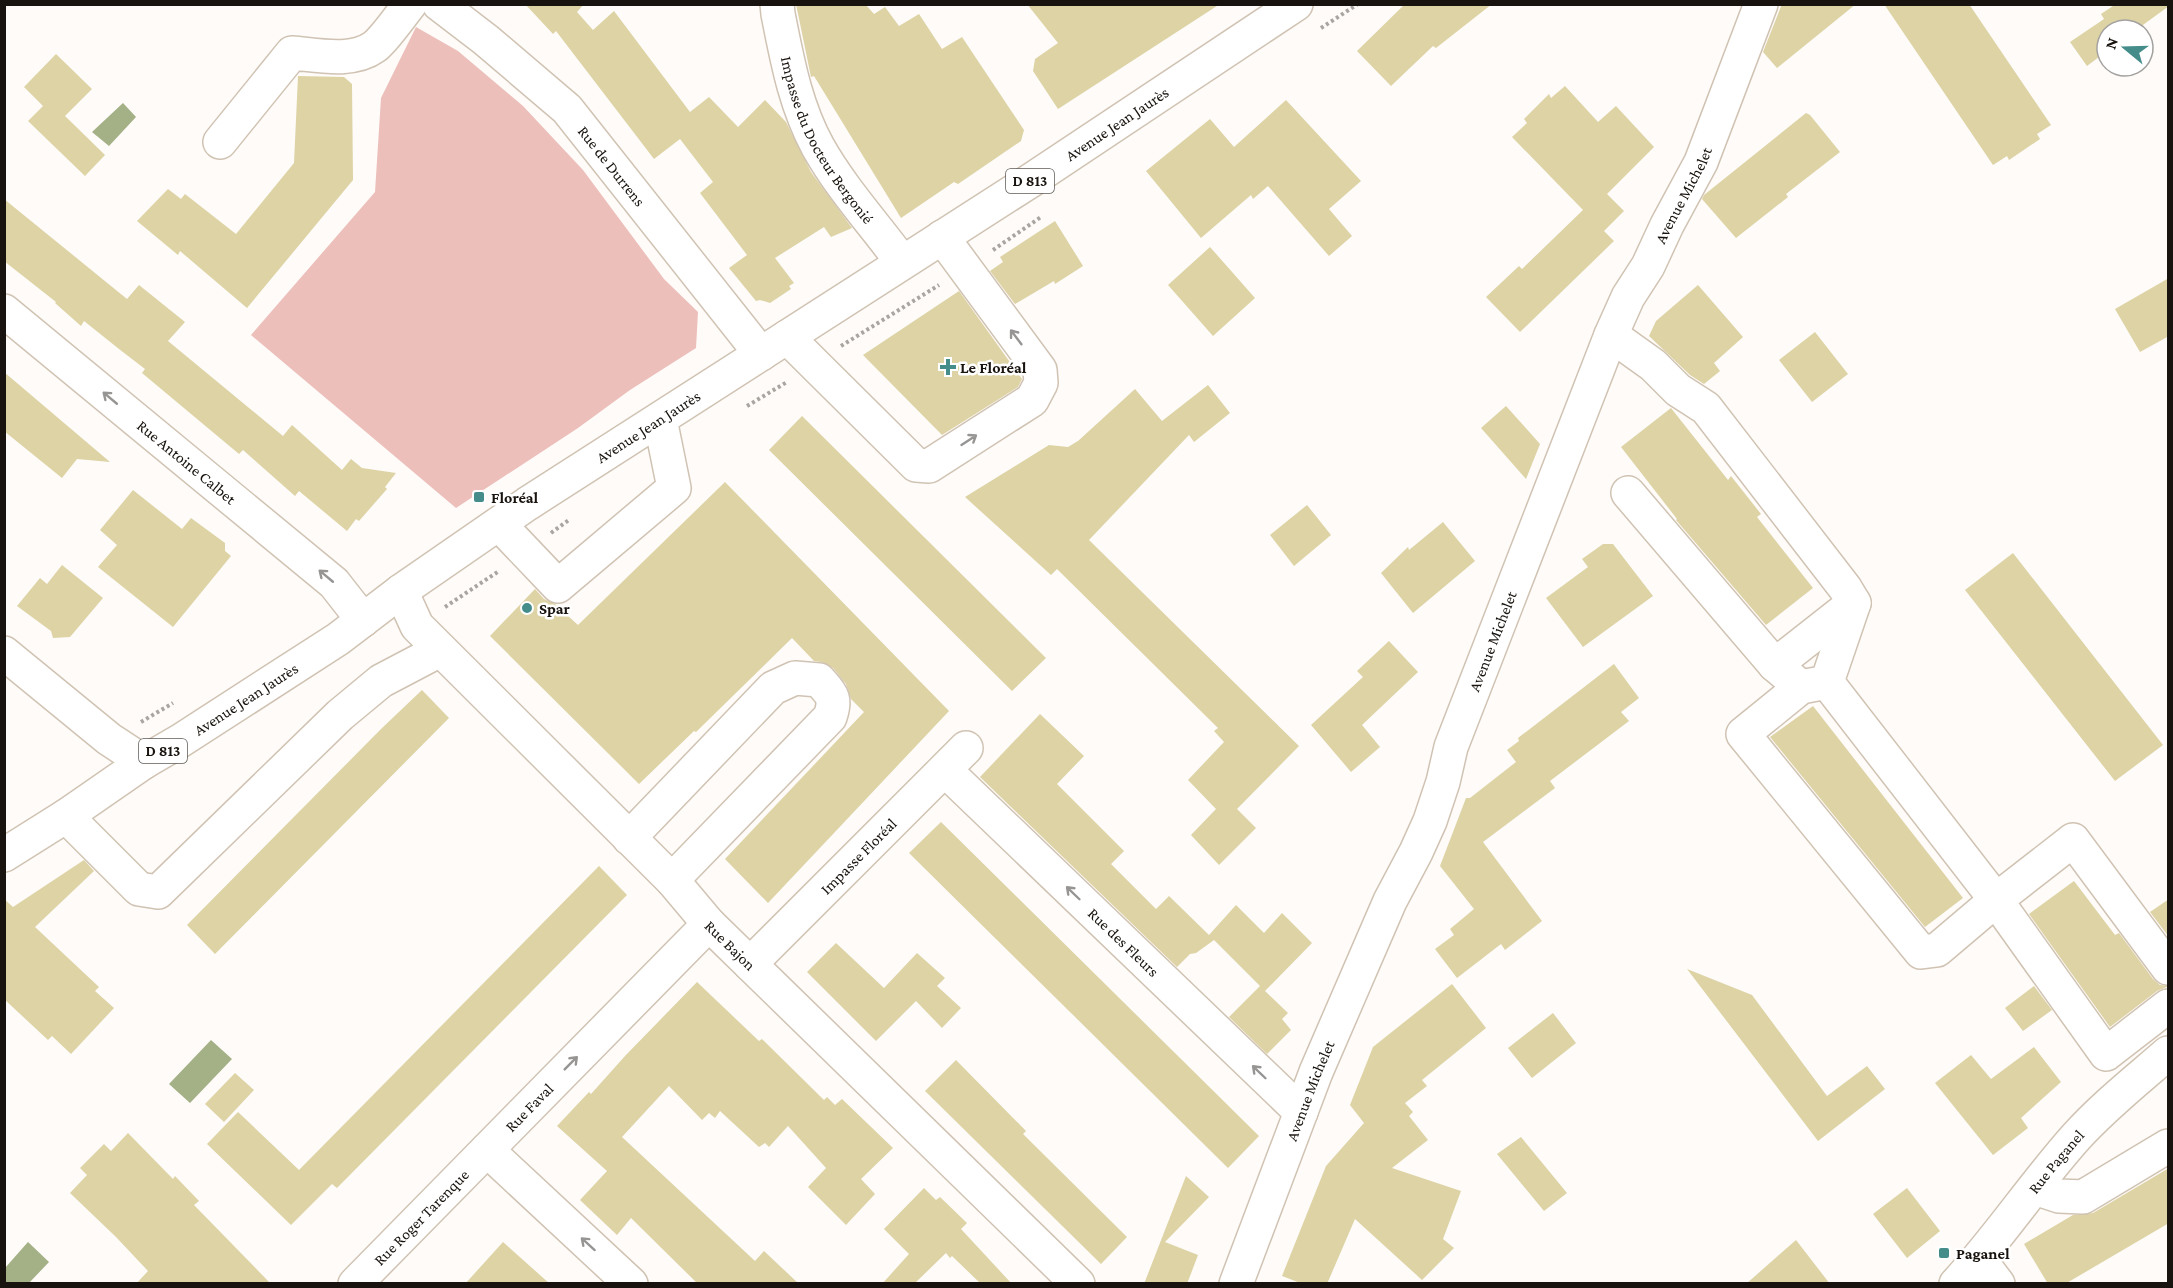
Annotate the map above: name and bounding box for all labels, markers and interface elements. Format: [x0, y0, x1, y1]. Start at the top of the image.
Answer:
north arrow [2095, 18, 2155, 78]
text: N [2101, 35, 2121, 51]
street label: Impasse du Docteur Bergonié [778, 55, 877, 227]
street label: Avenue Jean Jaurès [1062, 83, 1172, 164]
street label: Rue de Durrens [575, 122, 649, 210]
street label: Avenue Michelet [1652, 144, 1715, 246]
road number: D 813 [1006, 169, 1054, 193]
one-way arrow [1009, 329, 1022, 345]
place label: Le Floréal [960, 359, 1027, 376]
marker: Le Floréal [941, 360, 955, 374]
street label: Avenue Jean Jaurès [593, 387, 703, 466]
one-way arrow [103, 391, 118, 405]
street label: Rue Antoine Calbet [134, 417, 240, 508]
one-way arrow [960, 434, 976, 446]
place label: Floréal [491, 489, 539, 506]
marker: Floréal [472, 490, 486, 504]
one-way arrow [318, 569, 334, 582]
street label: Avenue Michelet [1465, 588, 1520, 694]
place label: Spar [539, 600, 571, 617]
marker: Spar [520, 601, 534, 615]
street label: Avenue Jean Jaurès [191, 659, 301, 739]
road number: D 813 [139, 739, 187, 763]
street label: Impasse Floréal [817, 815, 900, 898]
one-way arrow [1065, 886, 1080, 900]
street label: Rue des Fleurs [1085, 904, 1162, 980]
street label: Rue Bajon [701, 917, 759, 974]
street label: Avenue Michelet [1283, 1037, 1338, 1143]
one-way arrow [564, 1055, 579, 1070]
one-way arrow [1251, 1065, 1266, 1079]
street label: Rue Faval [502, 1080, 557, 1135]
street label: Rue Paganel [2025, 1127, 2087, 1197]
street label: Rue Roger Tarenque [371, 1166, 472, 1269]
one-way arrow [581, 1237, 596, 1251]
place label: Paganel [1956, 1245, 2010, 1262]
marker: Paganel [1937, 1246, 1951, 1260]

